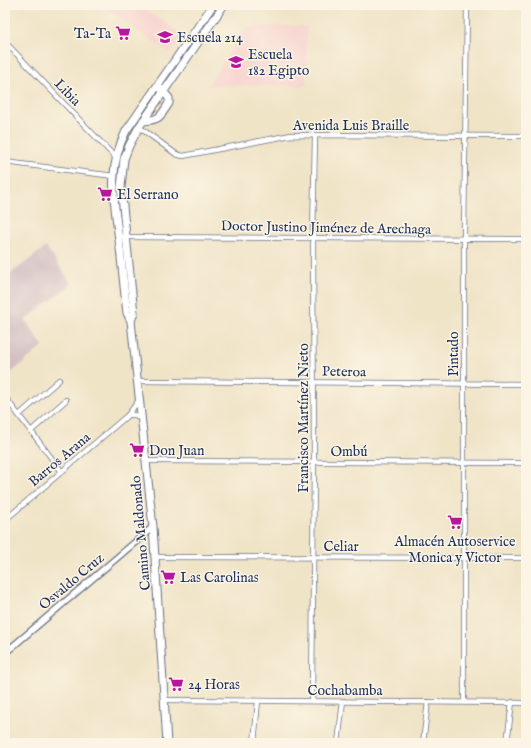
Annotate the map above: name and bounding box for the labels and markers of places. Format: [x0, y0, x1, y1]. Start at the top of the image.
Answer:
supermarket icon: Ta-Ta [114, 24, 132, 42]
place label: Ta-Ta [74, 25, 112, 43]
school or university icon: Escuela 214 [156, 28, 174, 46]
place label: Escuela 214 [177, 29, 243, 47]
place label: Escuela 182 Egipto [248, 46, 310, 80]
school or university icon: Escuela 182 Egipto [227, 53, 245, 71]
supermarket icon: El Serrano [96, 185, 114, 203]
place label: El Serrano [117, 186, 179, 204]
supermarket icon: Don Juan [128, 441, 146, 459]
place label: Don Juan [149, 442, 205, 460]
supermarket icon: Almacén Autoservice Monica y Victor [446, 513, 464, 531]
place label: Almacén Autoservice Monica y Victor [394, 533, 516, 567]
supermarket icon: Las Carolinas [159, 568, 177, 586]
place label: Las Carolinas [180, 569, 259, 587]
supermarket icon: 24 Horas [167, 675, 185, 693]
place label: 24 Horas [188, 676, 240, 694]

